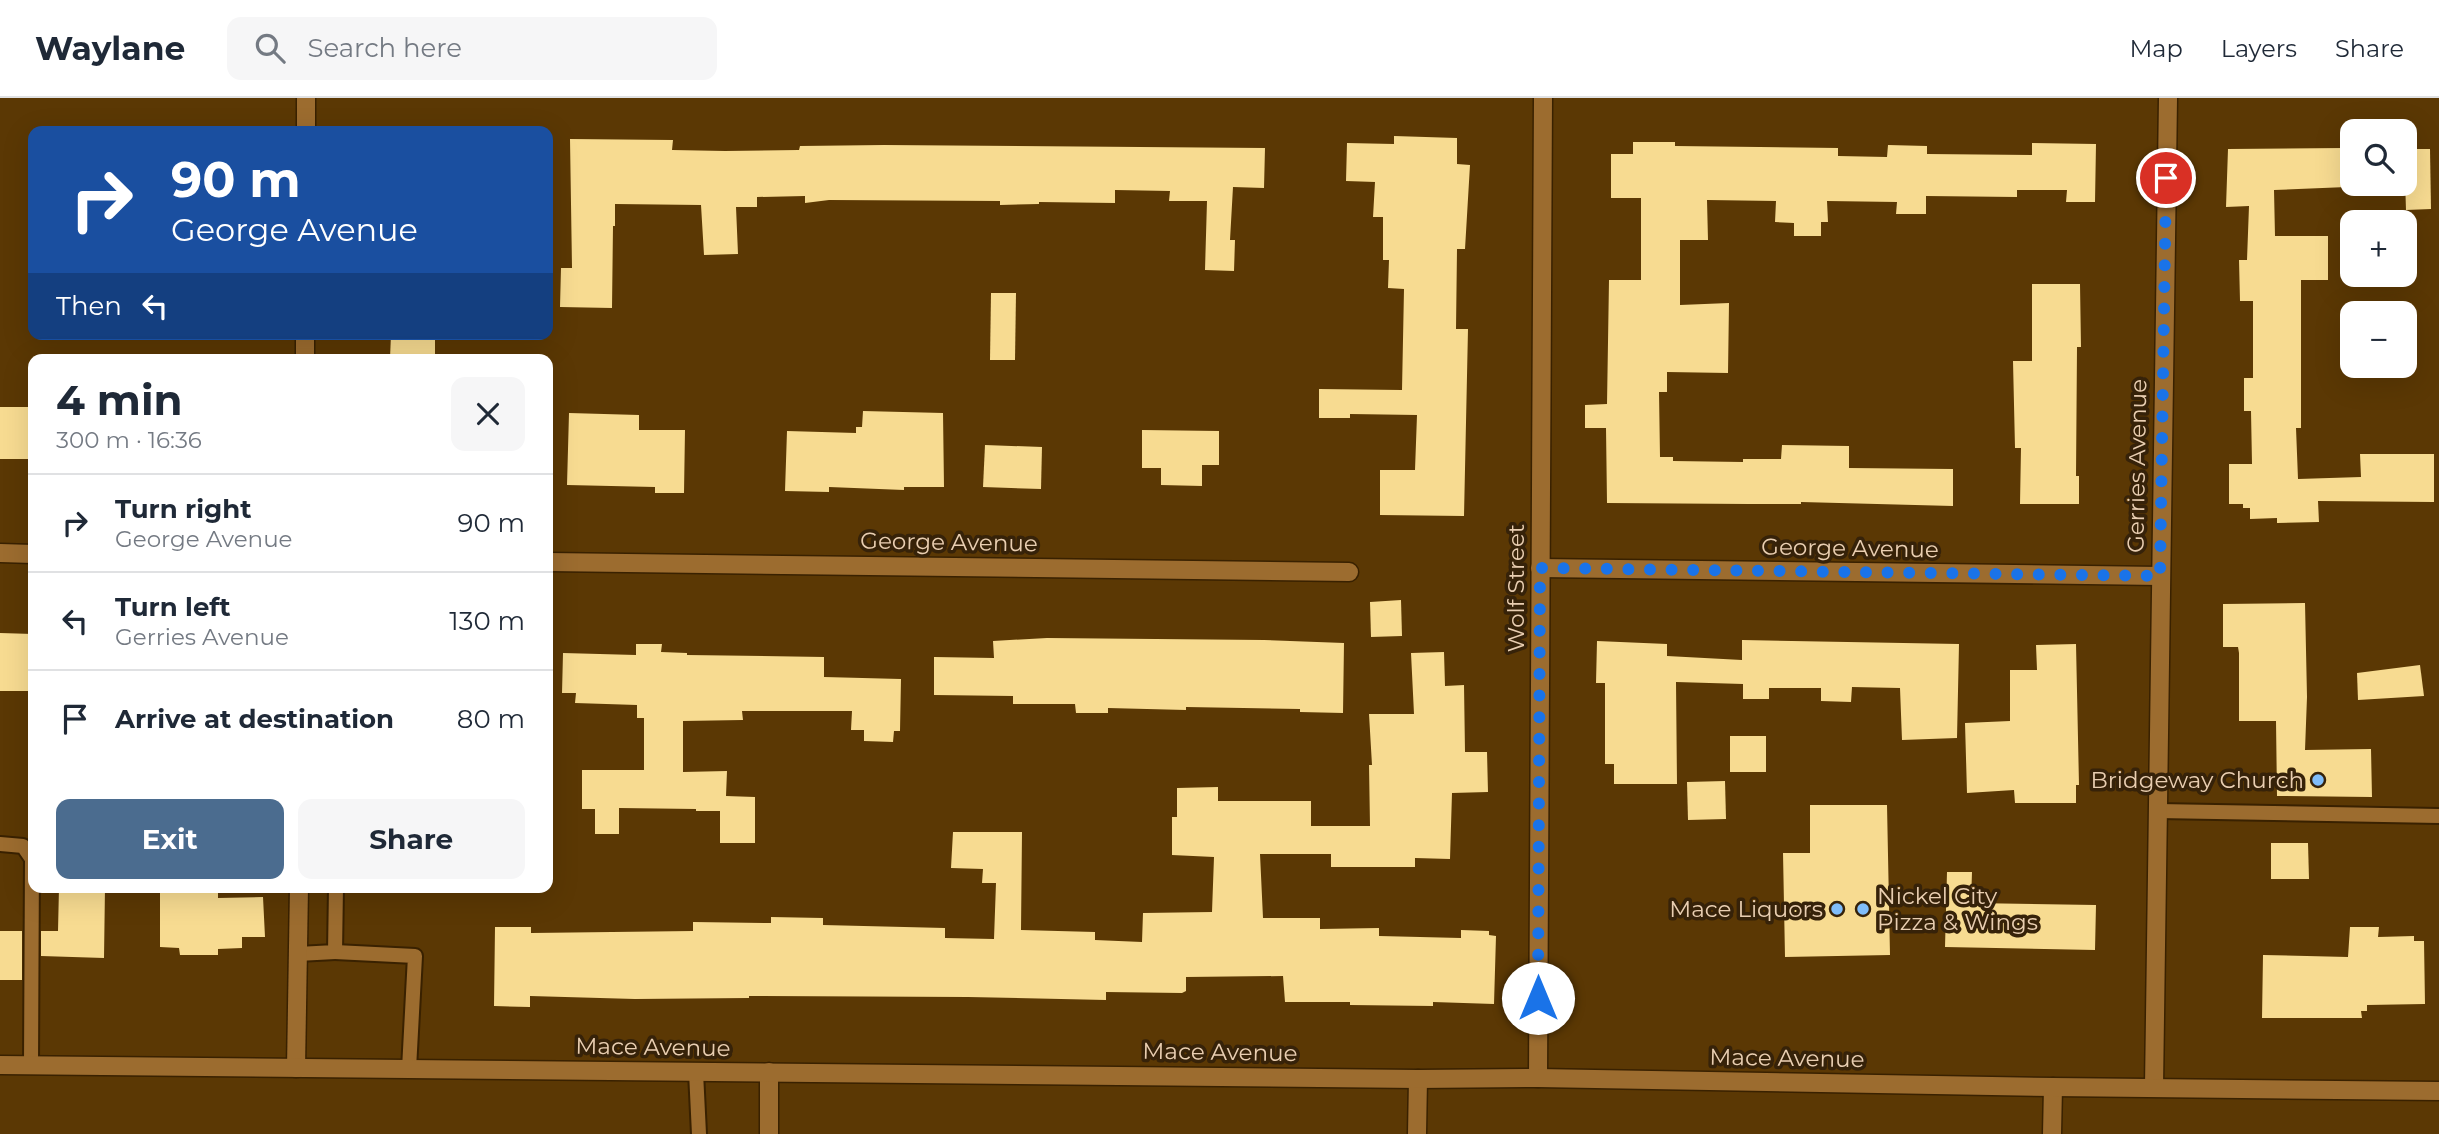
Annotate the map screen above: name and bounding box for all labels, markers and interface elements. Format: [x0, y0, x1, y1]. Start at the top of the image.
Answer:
search box [227, 17, 717, 80]
text: Waylane [35, 28, 185, 68]
icon: search [251, 29, 289, 67]
text: Search here [307, 32, 462, 64]
text: Map [2129, 34, 2183, 63]
text: Layers [2221, 34, 2297, 63]
text: Share [2335, 34, 2404, 63]
map controls [2340, 119, 2417, 378]
button: search [2340, 119, 2417, 196]
pin [2136, 148, 2196, 208]
text: 90 m [171, 150, 301, 209]
icon: right [56, 154, 147, 245]
icon: arrive [2147, 159, 2185, 197]
text: George Avenue [171, 210, 418, 249]
button: + [2340, 210, 2417, 287]
icon: left [136, 287, 174, 325]
text: Then [56, 290, 122, 322]
button: − [2340, 301, 2417, 378]
text: 4 min [56, 374, 183, 426]
button: close [451, 377, 525, 451]
street label: Gerries Avenue [2121, 379, 2153, 553]
text: 300 m · 16:36 [56, 426, 202, 454]
text: Turn right [115, 493, 251, 525]
icon: right [56, 504, 94, 542]
text: 90 m [458, 507, 525, 539]
street label: Wolf Street [1502, 524, 1530, 652]
text: George Avenue [115, 525, 293, 553]
street label: George Avenue [860, 526, 1038, 558]
street label: George Avenue [1761, 532, 1939, 564]
text: Turn left [115, 591, 231, 623]
icon: left [56, 602, 94, 640]
text: 130 m [449, 605, 525, 637]
text: Gerries Avenue [115, 623, 289, 651]
icon: arrive [56, 700, 94, 738]
text: Arrive at destination [115, 703, 394, 735]
text: 80 m [457, 703, 525, 735]
place label: Bridgeway Church [2090, 766, 2304, 794]
marker: Bridgeway Church [2310, 772, 2326, 788]
button: Exit [56, 799, 284, 879]
button: Share [298, 799, 525, 879]
place label: Nickel City Pizza & Wings [1877, 882, 2038, 936]
place label: Mace Liquors [1669, 895, 1823, 923]
marker: Mace Liquors [1829, 901, 1845, 917]
marker: Nickel City Pizza & Wings [1855, 901, 1871, 917]
position arrow [1501, 961, 1575, 1035]
street label: Mace Avenue [575, 1032, 731, 1062]
street label: Mace Avenue [1142, 1037, 1298, 1067]
street label: Mace Avenue [1709, 1043, 1865, 1073]

